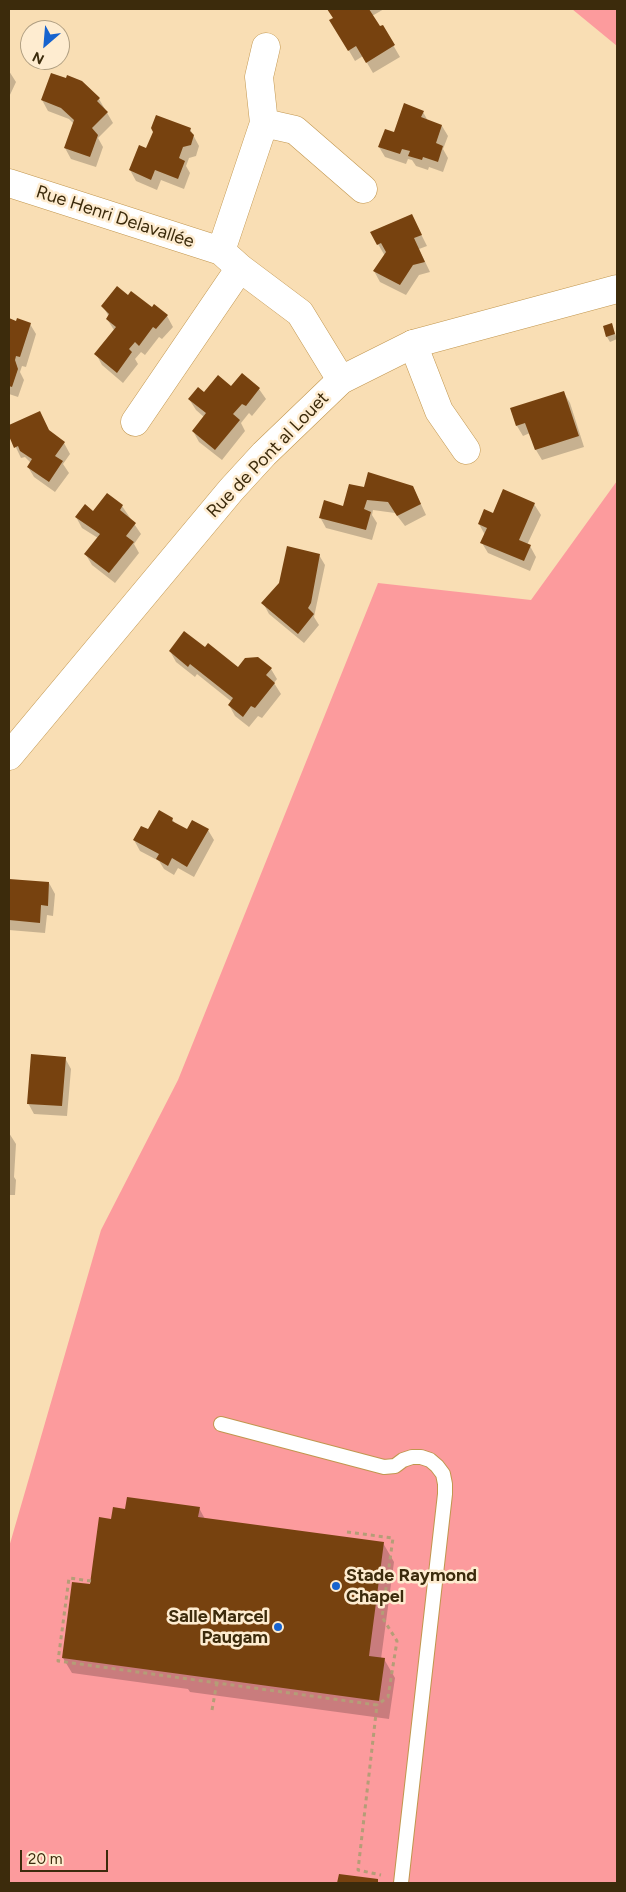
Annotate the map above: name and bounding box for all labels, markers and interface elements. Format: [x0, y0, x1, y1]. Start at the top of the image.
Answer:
north arrow [20, 20, 70, 70]
text: N [30, 48, 47, 68]
street label: Rue Henri Delavallée [33, 181, 197, 253]
street label: Rue de Pont al Louet [202, 388, 334, 522]
place label: Stade Raymond Chapel [346, 1565, 477, 1608]
marker: Stade Raymond Chapel [330, 1580, 342, 1592]
place label: Salle Marcel Paugam [168, 1606, 268, 1648]
marker: Salle Marcel Paugam [272, 1621, 284, 1633]
scale bar [22, 1840, 110, 1872]
text: 20 m [28, 1850, 62, 1868]

